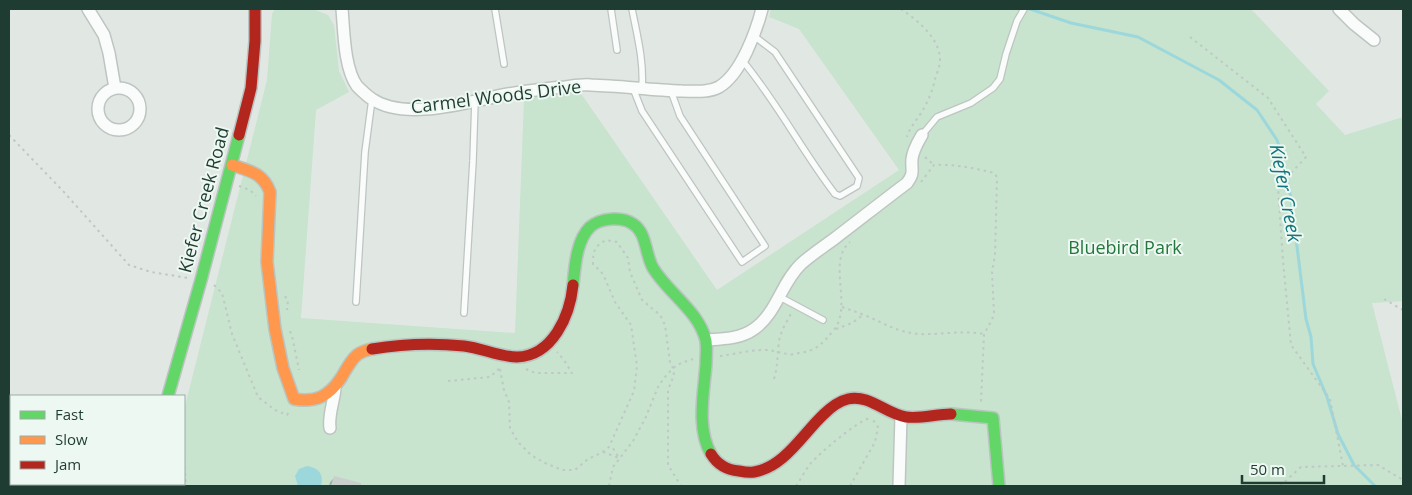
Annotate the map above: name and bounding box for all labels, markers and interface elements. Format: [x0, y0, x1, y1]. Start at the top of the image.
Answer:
street label: Carmel Woods Drive [409, 74, 582, 118]
street label: Kiefer Creek Road [172, 124, 234, 275]
water label: Kiefer Creek [1264, 142, 1308, 245]
park label: Bluebird Park [1068, 235, 1182, 259]
legend [10, 395, 185, 485]
text: Fast [55, 404, 84, 424]
text: Slow [55, 429, 88, 449]
scale bar [1242, 452, 1324, 484]
text: Jam [53, 454, 81, 474]
text: 50 m [1250, 459, 1285, 479]

